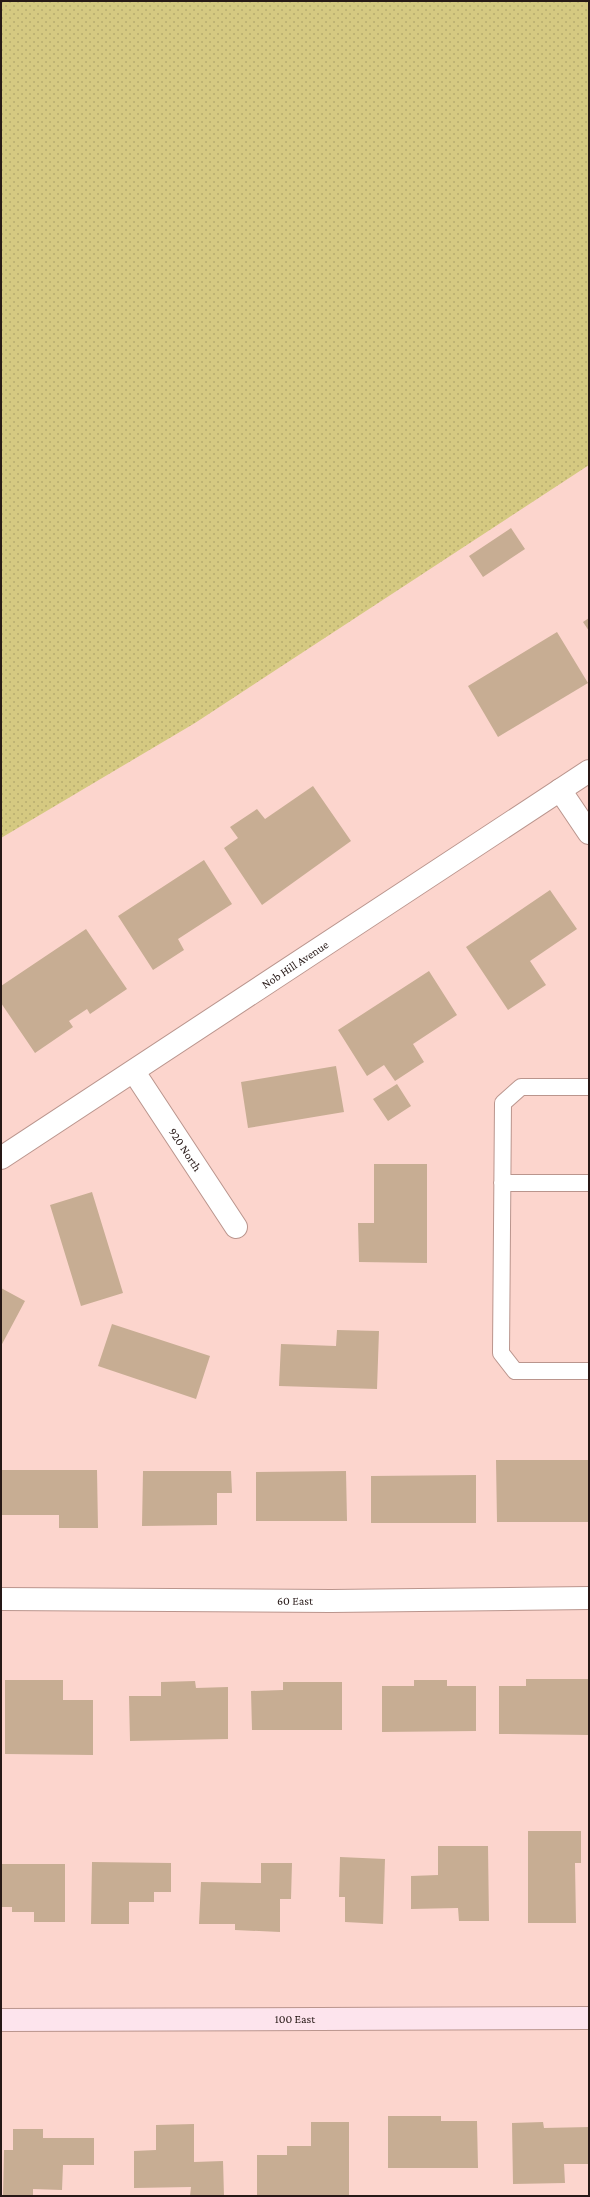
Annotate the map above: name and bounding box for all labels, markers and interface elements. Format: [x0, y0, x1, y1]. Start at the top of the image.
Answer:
street label: Nob Hill Avenue [259, 937, 331, 992]
street label: 920 North [166, 1125, 205, 1175]
street label: 60 East [277, 1594, 314, 1608]
street label: 100 East [275, 2012, 316, 2026]

